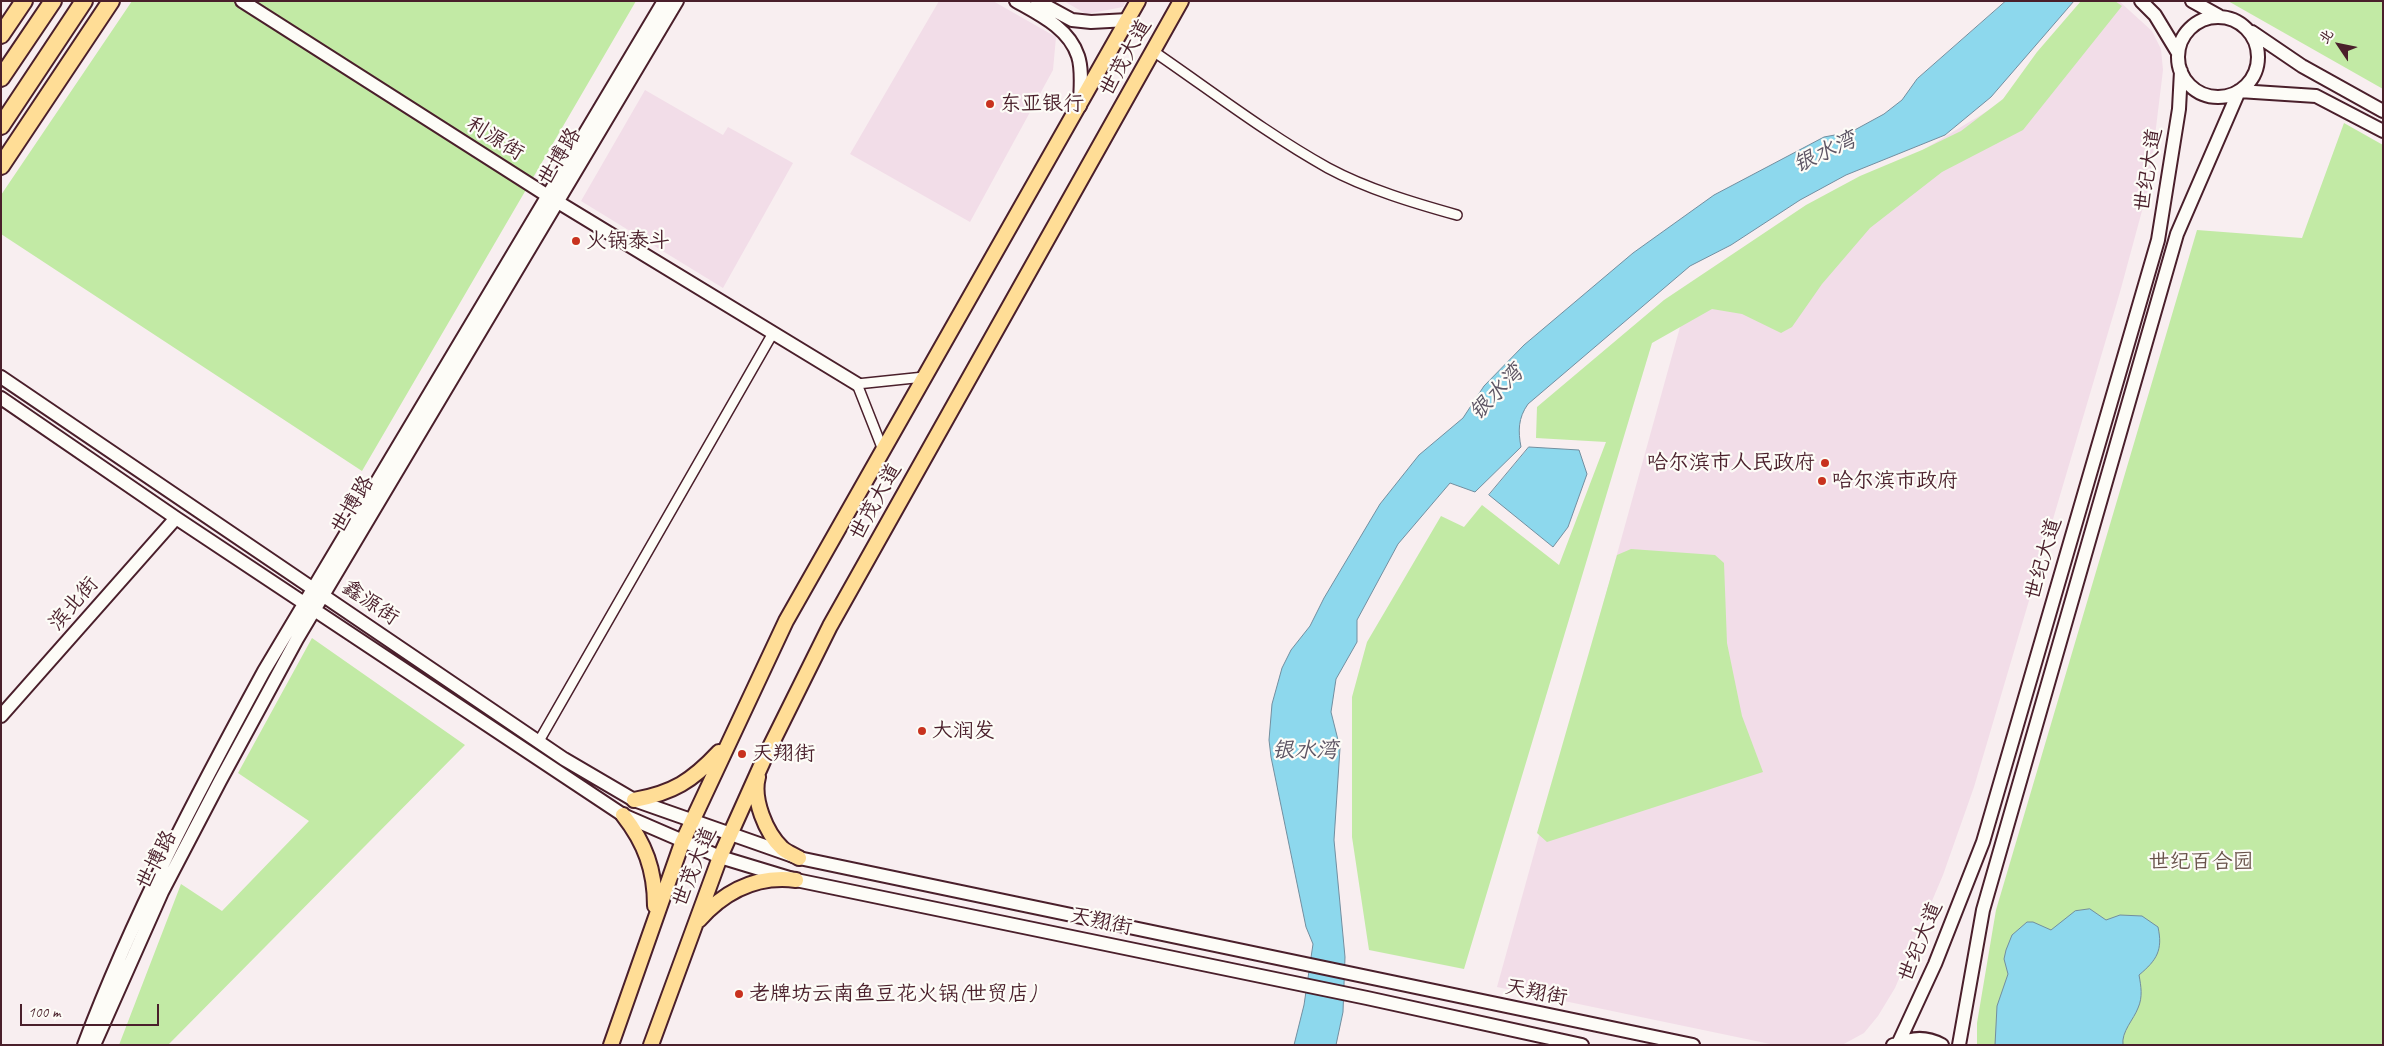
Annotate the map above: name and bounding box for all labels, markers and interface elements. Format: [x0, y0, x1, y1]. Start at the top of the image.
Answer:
street label: 世茂大道 [1095, 15, 1157, 101]
north arrow [2314, 20, 2364, 70]
text: 北 [2315, 26, 2337, 47]
place label: 东亚银行 [1000, 91, 1084, 117]
marker: 东亚银行 [984, 98, 996, 110]
street label: 利源街 [462, 112, 528, 166]
street label: 世博路 [533, 124, 587, 190]
water label: 银水湾 [1790, 127, 1860, 179]
street label: 世纪大道 [2130, 127, 2168, 213]
place label: 火锅泰斗 [586, 228, 670, 254]
marker: 火锅泰斗 [570, 235, 582, 247]
water label: 银水湾 [1465, 360, 1529, 426]
place label: 哈尔滨市人民政府 [1647, 450, 1815, 476]
marker: 哈尔滨市人民政府 [1819, 457, 1831, 469]
street label: 世茂大道 [845, 459, 907, 545]
place label: 哈尔滨市政府 [1832, 468, 1958, 494]
street label: 世博路 [326, 472, 380, 538]
marker: 哈尔滨市政府 [1816, 475, 1828, 487]
street label: 世纪大道 [2020, 515, 2068, 603]
street label: 滨北街 [44, 572, 104, 636]
street label: 鑫源街 [337, 575, 403, 631]
place label: 大润发 [932, 718, 995, 744]
marker: 大润发 [916, 725, 928, 737]
water label: 银水湾 [1272, 738, 1338, 764]
place label: 天翔街 [752, 741, 815, 767]
marker: 天翔街 [736, 748, 748, 760]
street label: 世茂大道 [668, 823, 722, 911]
street label: 世博路 [131, 826, 183, 894]
park label: 世纪百合园 [2149, 849, 2253, 875]
street label: 世纪大道 [1894, 898, 1948, 986]
street label: 天翔街 [1068, 903, 1134, 941]
street label: 天翔街 [1503, 975, 1569, 1011]
place label: 老牌坊云南鱼豆花火锅(世贸店) [749, 981, 1036, 1007]
marker: 老牌坊云南鱼豆花火锅(世贸店) [733, 988, 745, 1000]
scale bar [22, 994, 161, 1026]
text: 100 m [28, 1003, 60, 1022]

